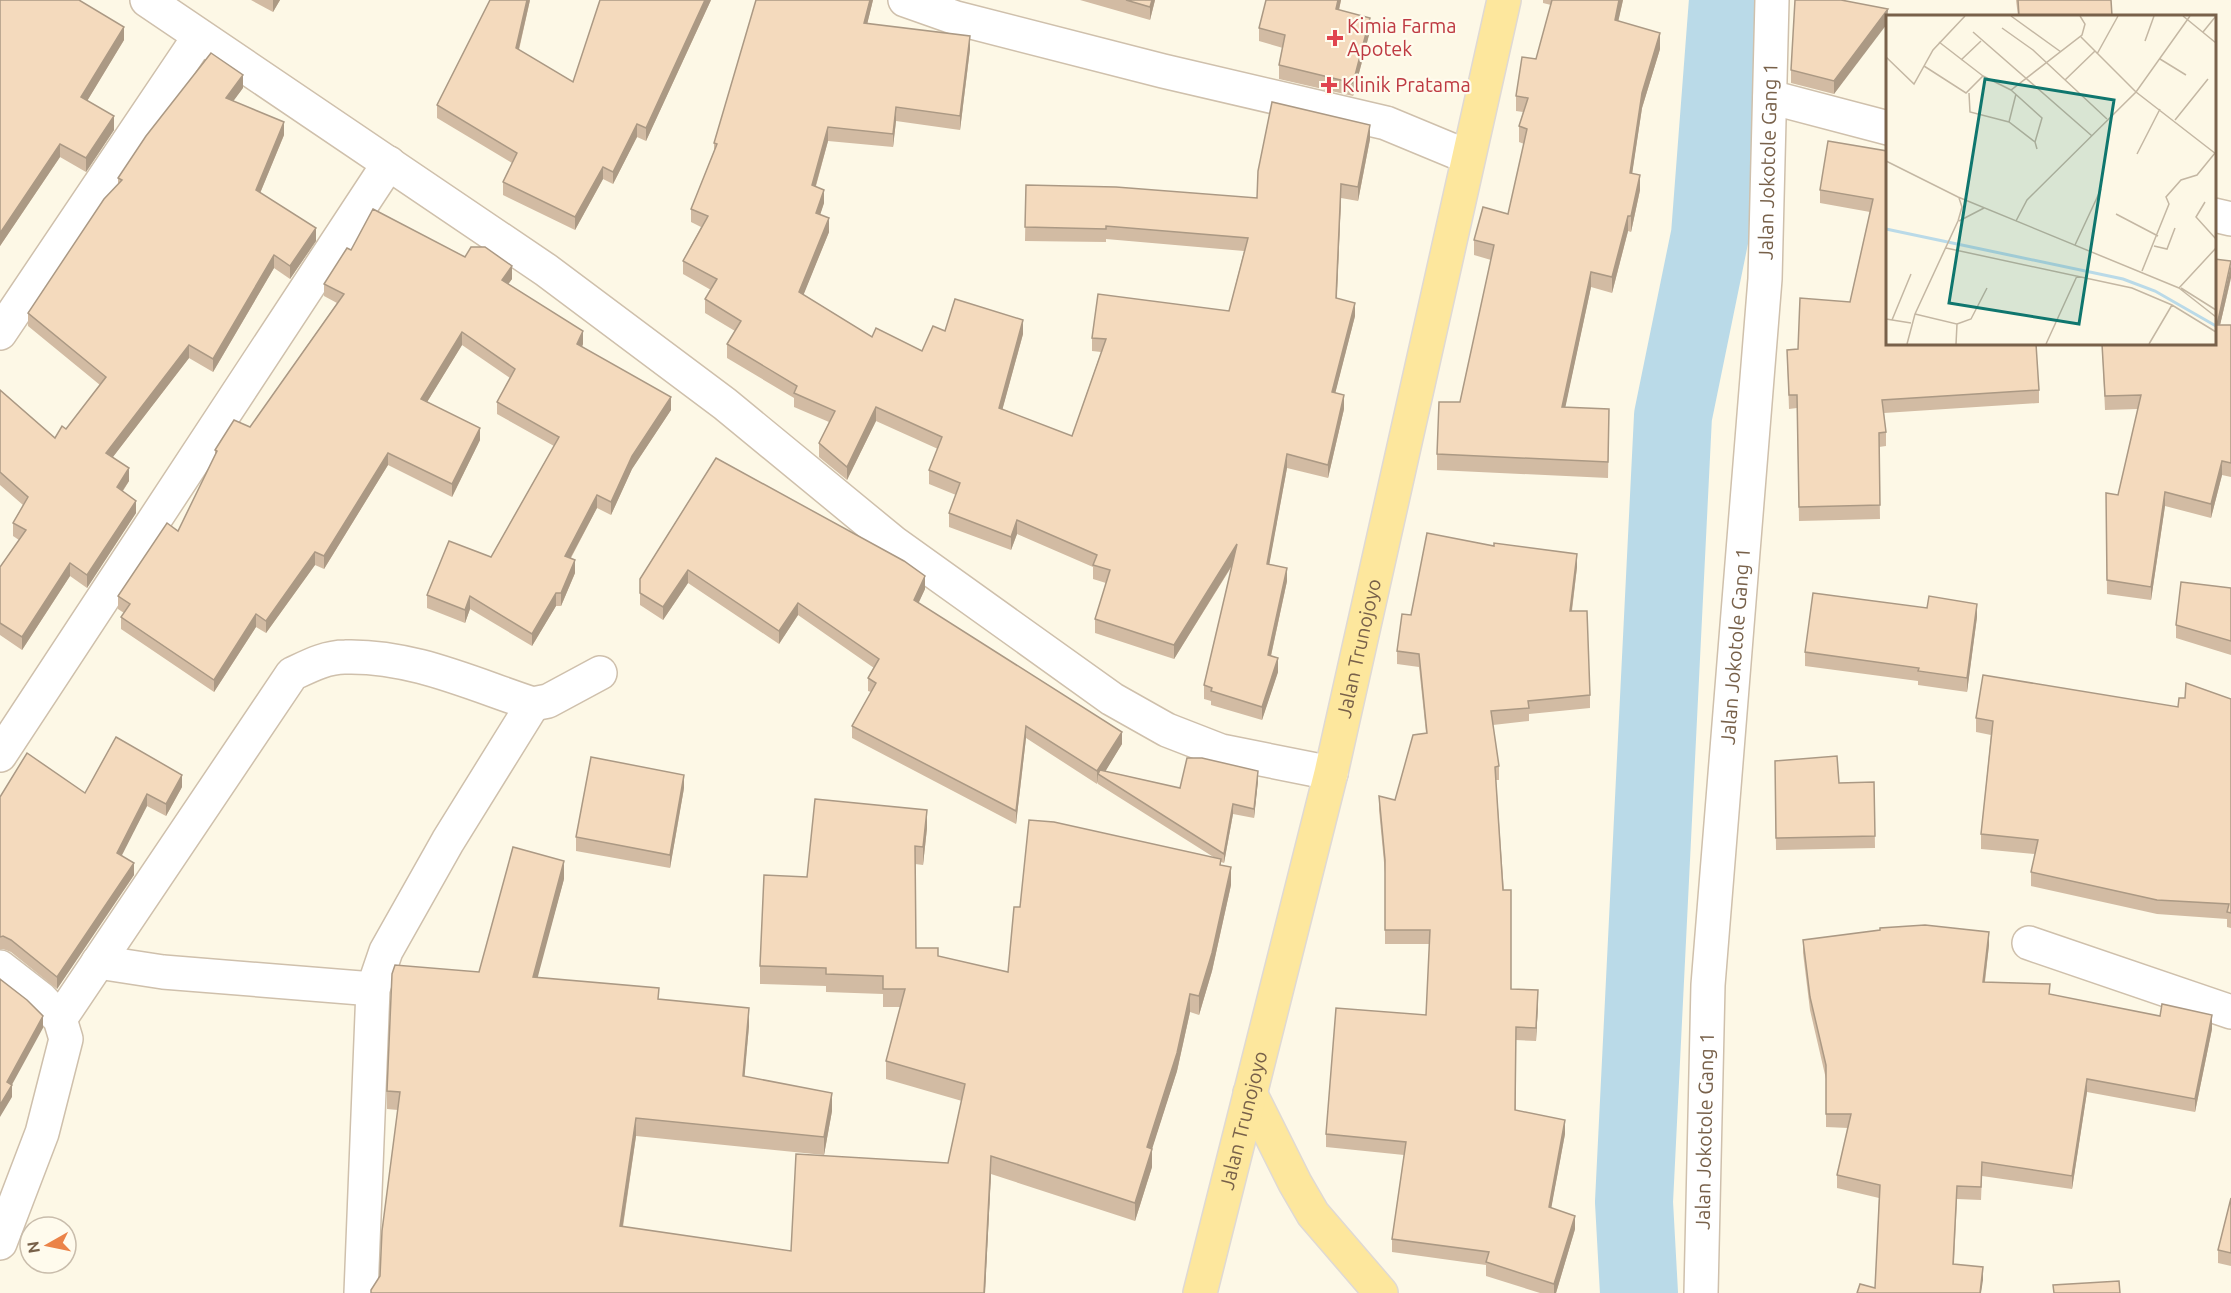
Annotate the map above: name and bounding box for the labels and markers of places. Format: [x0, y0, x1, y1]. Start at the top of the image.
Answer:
place label: Kimia Farma Apotek [1347, 14, 1457, 60]
marker: Kimia Farma Apotek [1328, 31, 1342, 45]
place label: Klinik Pratama [1342, 73, 1471, 96]
marker: Klinik Pratama [1320, 76, 1338, 94]

